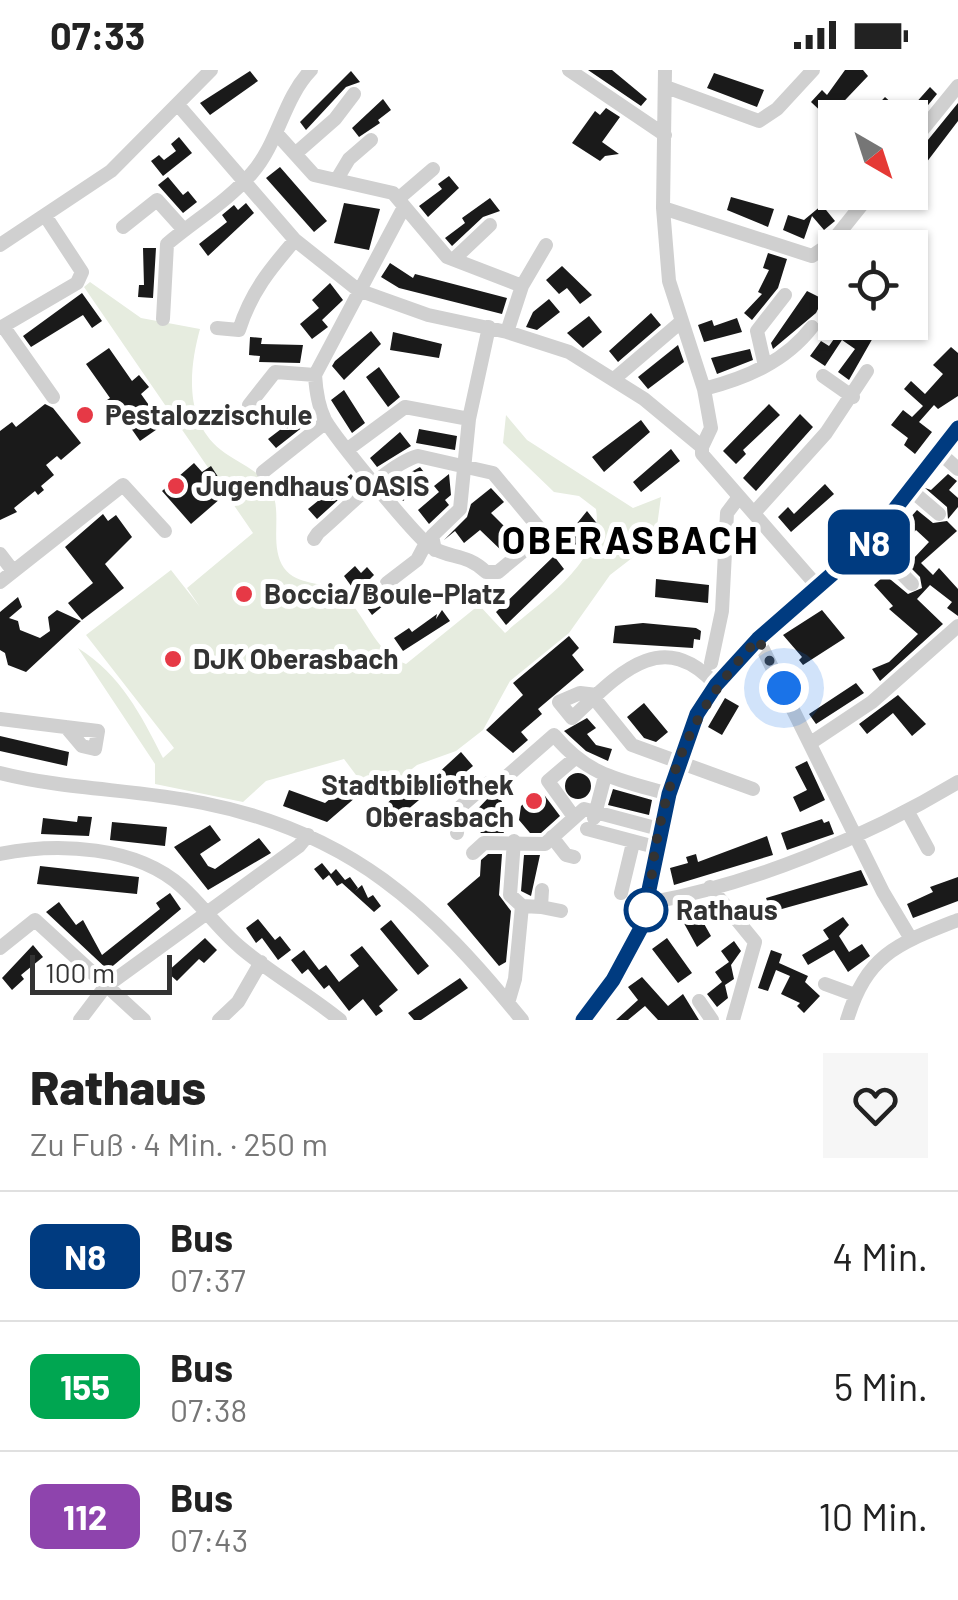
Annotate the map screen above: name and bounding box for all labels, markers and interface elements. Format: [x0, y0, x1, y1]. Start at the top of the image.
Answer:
text: 07:33 [50, 12, 145, 58]
north arrow [818, 100, 928, 210]
map controls [818, 100, 928, 340]
button: locate [818, 230, 928, 340]
place label: Pestalozzischule [105, 397, 313, 431]
marker: Pestalozzischule [74, 404, 96, 426]
place label: Jugendhaus OASIS [196, 468, 430, 502]
marker: Jugendhaus OASIS [165, 475, 187, 497]
line badge: N8 [824, 510, 914, 574]
district label: OBERASBACH [502, 516, 760, 562]
text: N8 [848, 521, 890, 563]
place label: Boccia/Boule-Platz [264, 576, 505, 610]
marker: Boccia/Boule-Platz [233, 583, 255, 605]
place label: DJK Oberasbach [193, 641, 399, 675]
marker: DJK Oberasbach [162, 648, 184, 670]
your location [759, 663, 809, 713]
place label: Stadtbibliothek Oberasbach [321, 767, 514, 833]
marker: Stadtbibliothek Oberasbach [523, 790, 545, 812]
marker: Rathaus [625, 889, 667, 931]
place label: Rathaus [676, 892, 778, 926]
scale bar [30, 950, 172, 994]
text: 100 m [45, 955, 115, 989]
button: heart [823, 1053, 928, 1158]
text: Rathaus [30, 1057, 206, 1115]
text: Zu Fuß · 4 Min. · 250 m [30, 1124, 328, 1162]
text: Bus [170, 1214, 233, 1260]
text: 4 Min. [832, 1233, 928, 1279]
text: N8 [64, 1235, 106, 1277]
text: 07:37 [170, 1260, 246, 1298]
text: Bus [170, 1344, 233, 1390]
text: 5 Min. [834, 1363, 928, 1409]
text: 155 [60, 1365, 110, 1407]
text: 07:38 [170, 1390, 247, 1428]
text: Bus [170, 1474, 233, 1520]
text: 10 Min. [819, 1493, 928, 1539]
text: 112 [63, 1495, 107, 1537]
text: 07:43 [170, 1520, 248, 1558]

